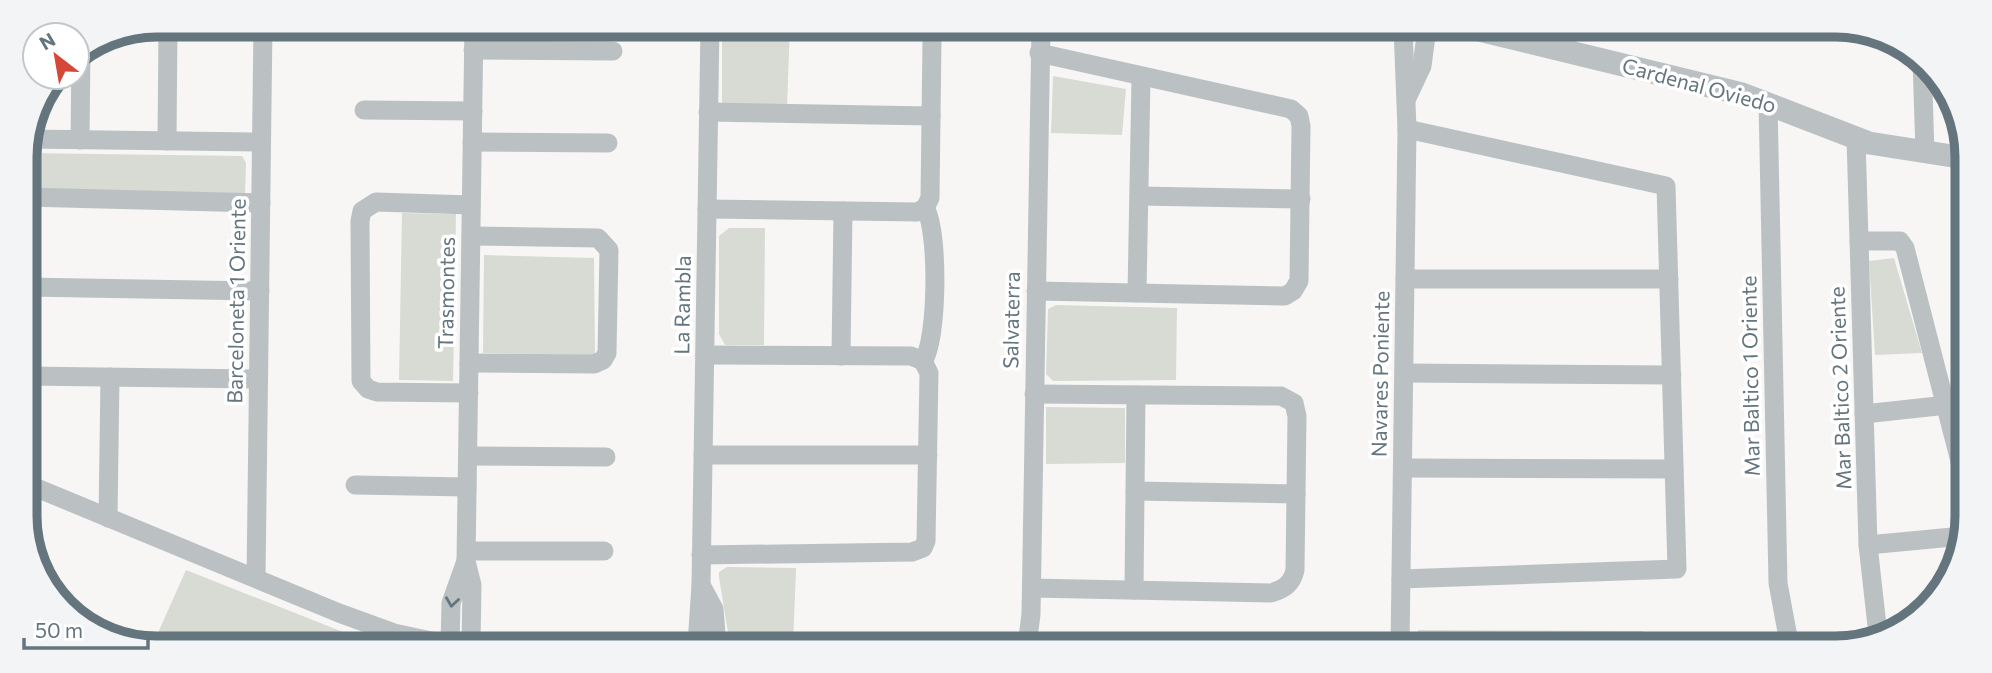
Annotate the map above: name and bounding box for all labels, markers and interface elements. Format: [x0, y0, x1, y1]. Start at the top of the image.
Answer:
north arrow [21, 21, 91, 91]
text: N [35, 27, 59, 55]
street label: Cardenal Oviedo [1620, 52, 1779, 117]
street label: Barceloneta 1 Oriente [221, 198, 250, 404]
street label: Trasmontes [432, 237, 459, 349]
street label: La Rambla [668, 255, 695, 355]
street label: Salvaterra [997, 271, 1024, 369]
street label: Mar Baltico 1 Oriente [1735, 275, 1764, 477]
street label: Mar Baltico 2 Oriente [1823, 286, 1856, 490]
street label: Navares Poniente [1366, 291, 1393, 457]
one-way arrow [445, 596, 460, 608]
scale bar [24, 606, 149, 650]
text: 50 m [35, 617, 83, 642]

